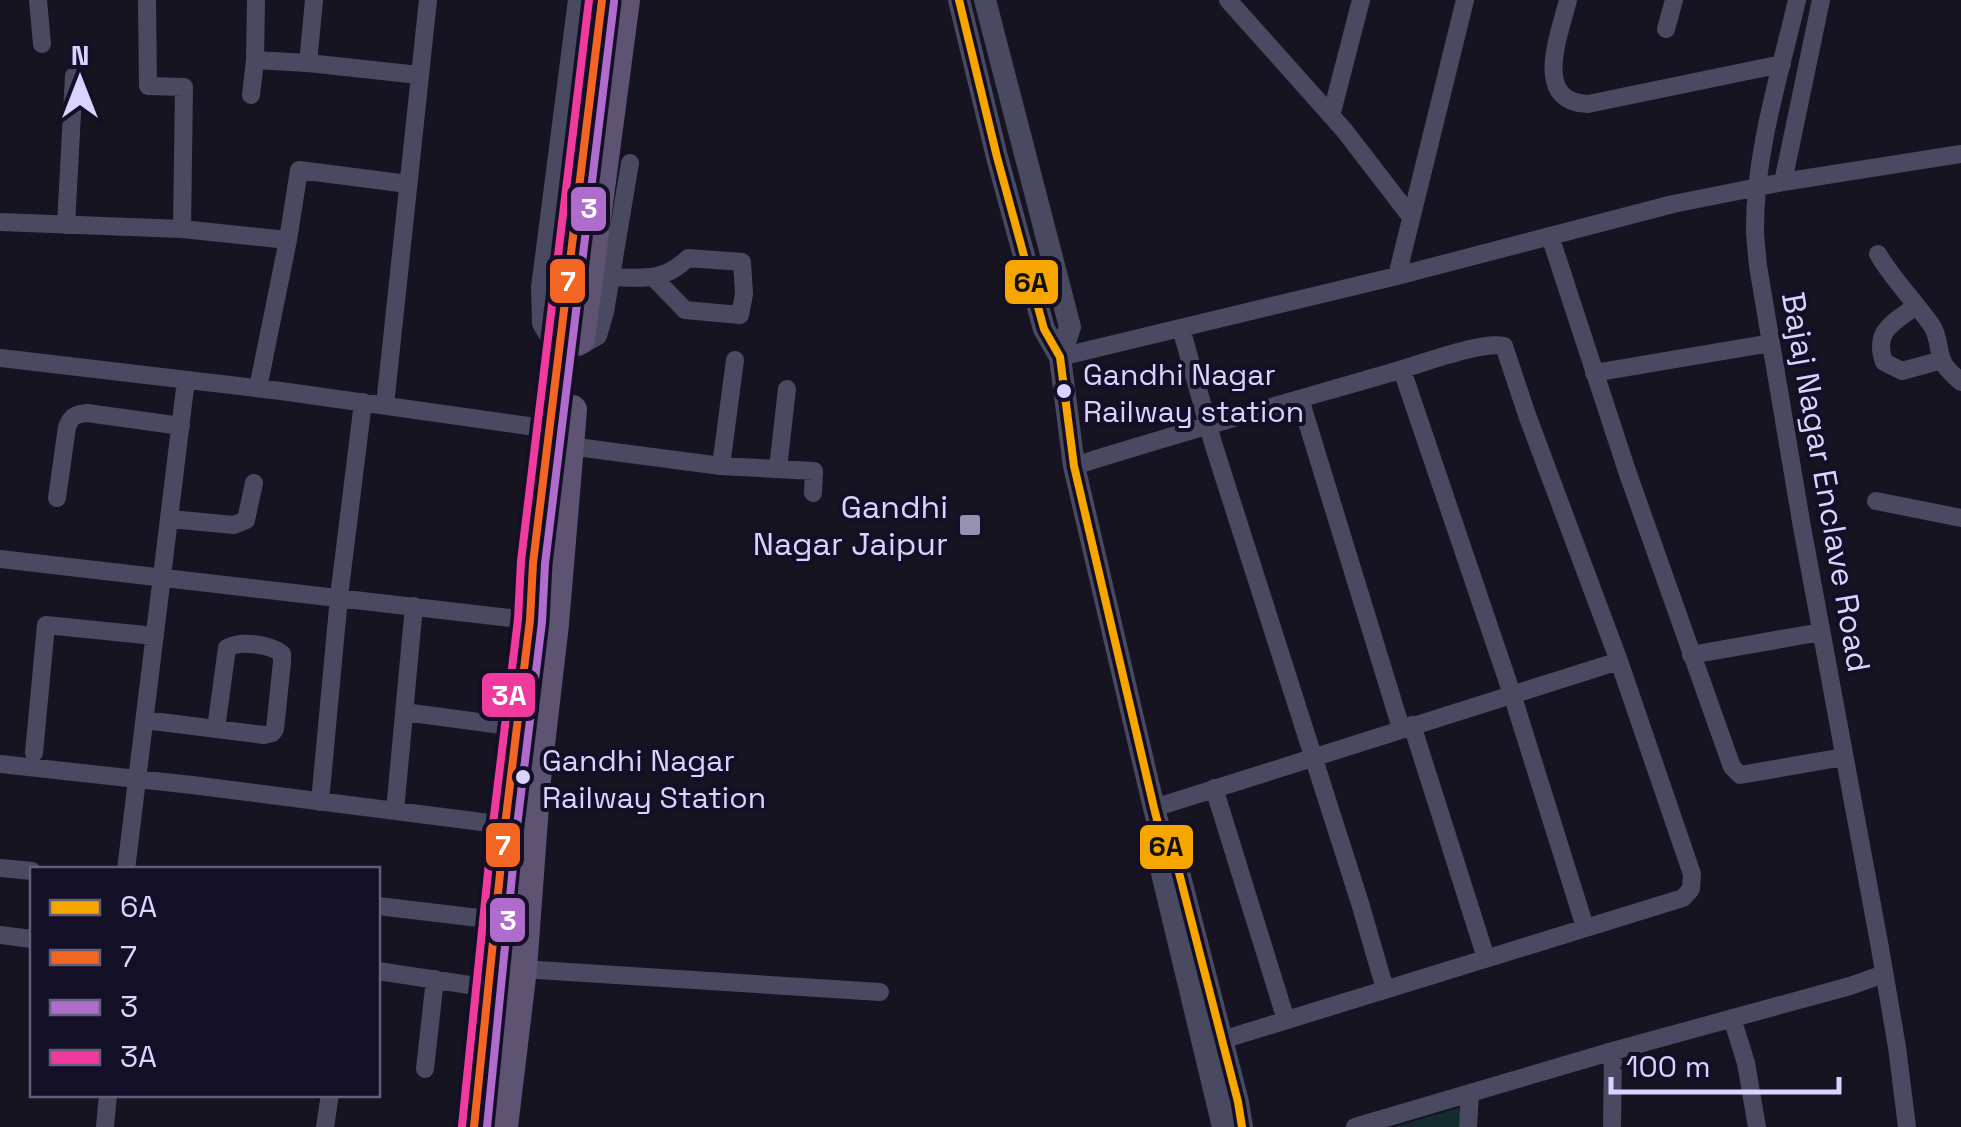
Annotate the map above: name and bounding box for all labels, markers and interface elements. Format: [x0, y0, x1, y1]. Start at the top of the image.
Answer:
north arrow [30, 30, 130, 130]
text: N [71, 37, 89, 73]
line badge: 3 [569, 185, 608, 233]
text: 3 [580, 190, 598, 226]
line badge: 7 [548, 257, 587, 305]
line badge: 6A [1003, 258, 1060, 306]
text: 7 [560, 263, 576, 299]
text: 6A [1013, 264, 1049, 300]
street label: Bajaj Nagar Enclave Road [1773, 289, 1879, 675]
place label: Gandhi Nagar Railway station [1083, 355, 1304, 431]
marker: Gandhi Nagar Railway station [1054, 381, 1074, 401]
place label: Gandhi Nagar Jaipur [753, 487, 948, 564]
marker: Gandhi Nagar Jaipur [957, 512, 983, 538]
line badge: 3A [480, 671, 537, 719]
text: 3A [492, 677, 527, 713]
place label: Gandhi Nagar Railway Station [542, 741, 766, 817]
marker: Gandhi Nagar Railway Station [513, 767, 533, 787]
line badge: 7 [484, 821, 522, 869]
line badge: 6A [1138, 823, 1195, 871]
text: 7 [495, 827, 511, 863]
text: 6A [1148, 828, 1184, 864]
legend [30, 867, 380, 1097]
text: 6A [120, 887, 157, 926]
line badge: 3 [488, 896, 527, 944]
text: 3 [499, 902, 517, 938]
text: 7 [120, 937, 137, 976]
text: 3 [120, 987, 138, 1026]
scale bar [1611, 1032, 1838, 1094]
text: 3A [120, 1037, 157, 1076]
text: 100 m [1626, 1047, 1711, 1086]

